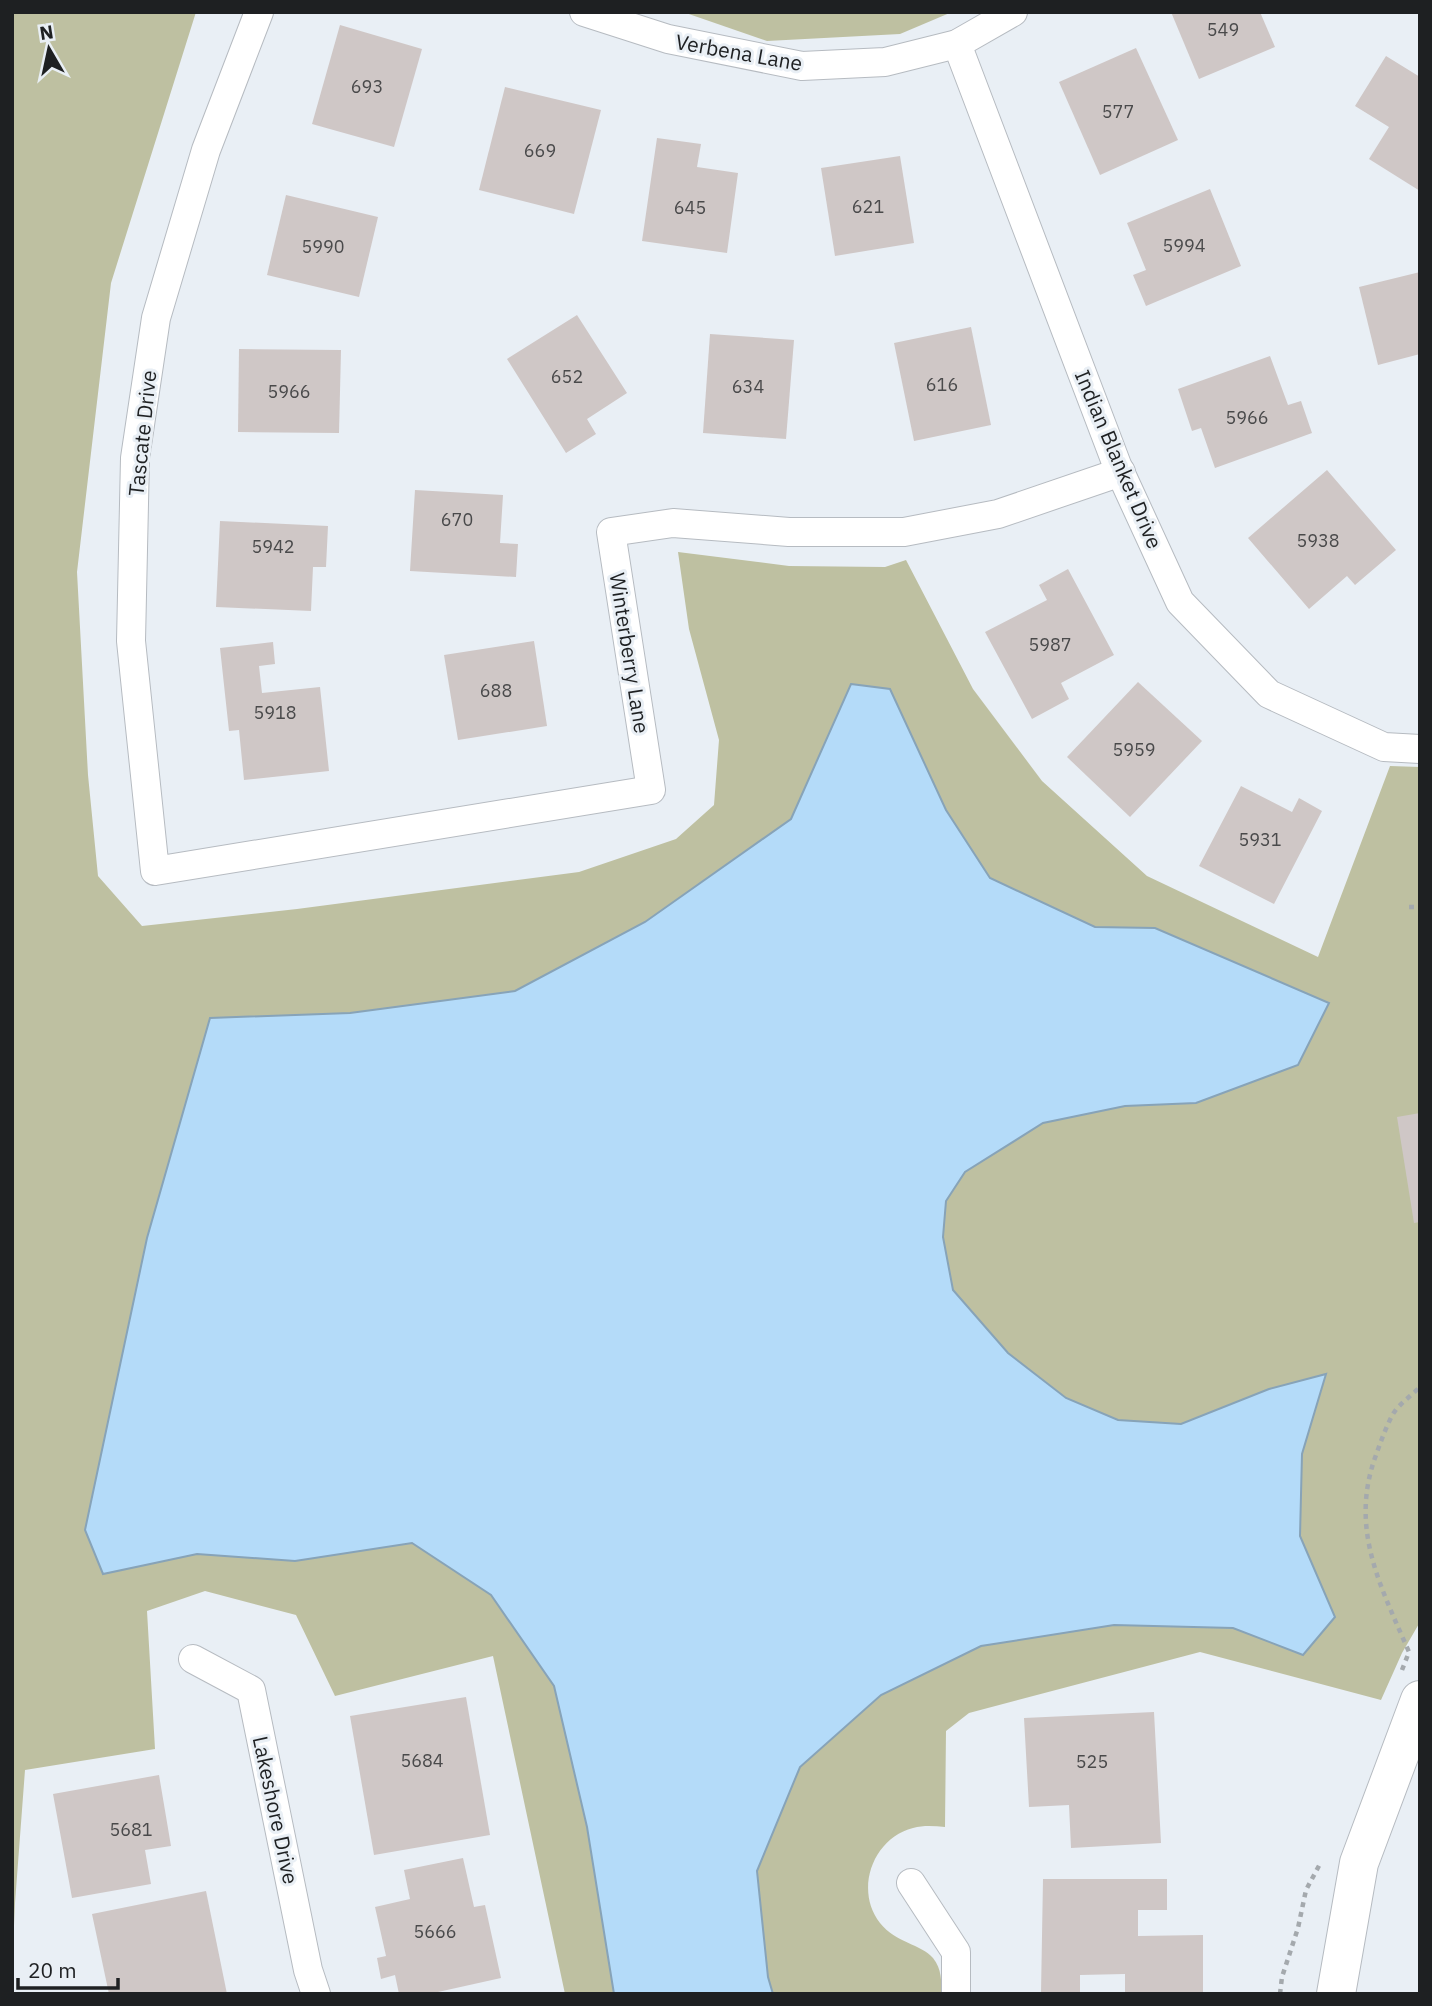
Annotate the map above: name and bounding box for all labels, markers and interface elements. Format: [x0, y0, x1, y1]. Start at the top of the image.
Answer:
north arrow [14, 14, 84, 84]
house number: 549 [1207, 18, 1239, 41]
text: N [38, 19, 55, 45]
street label: Verbena Lane [673, 27, 805, 77]
house number: 693 [351, 75, 383, 98]
house number: 577 [1102, 100, 1134, 123]
house number: 669 [524, 139, 556, 162]
house number: 621 [852, 195, 884, 218]
house number: 645 [674, 196, 706, 219]
house number: 5994 [1162, 234, 1206, 257]
house number: 5990 [301, 235, 345, 258]
house number: 652 [551, 365, 583, 388]
street label: Indian Blanket Drive [1069, 365, 1169, 553]
street label: Tascate Drive [121, 369, 163, 497]
house number: 616 [926, 373, 958, 396]
house number: 634 [732, 375, 764, 398]
house number: 5966 [267, 380, 311, 403]
house number: 5966 [1225, 406, 1269, 429]
house number: 670 [441, 508, 473, 531]
house number: 5938 [1296, 529, 1340, 552]
house number: 5942 [251, 535, 295, 558]
street label: Winterberry Lane [603, 571, 657, 735]
house number: 5987 [1028, 633, 1072, 656]
house number: 688 [480, 679, 512, 702]
house number: 5918 [253, 701, 297, 724]
house number: 5959 [1112, 738, 1156, 761]
house number: 5931 [1238, 828, 1282, 851]
street label: Lakeshore Drive [247, 1733, 305, 1887]
house number: 5684 [400, 1749, 444, 1772]
house number: 525 [1076, 1750, 1108, 1773]
house number: 5681 [109, 1818, 153, 1841]
house number: 5666 [413, 1920, 457, 1943]
scale bar [18, 1946, 117, 1990]
text: 20 m [28, 1956, 77, 1984]

